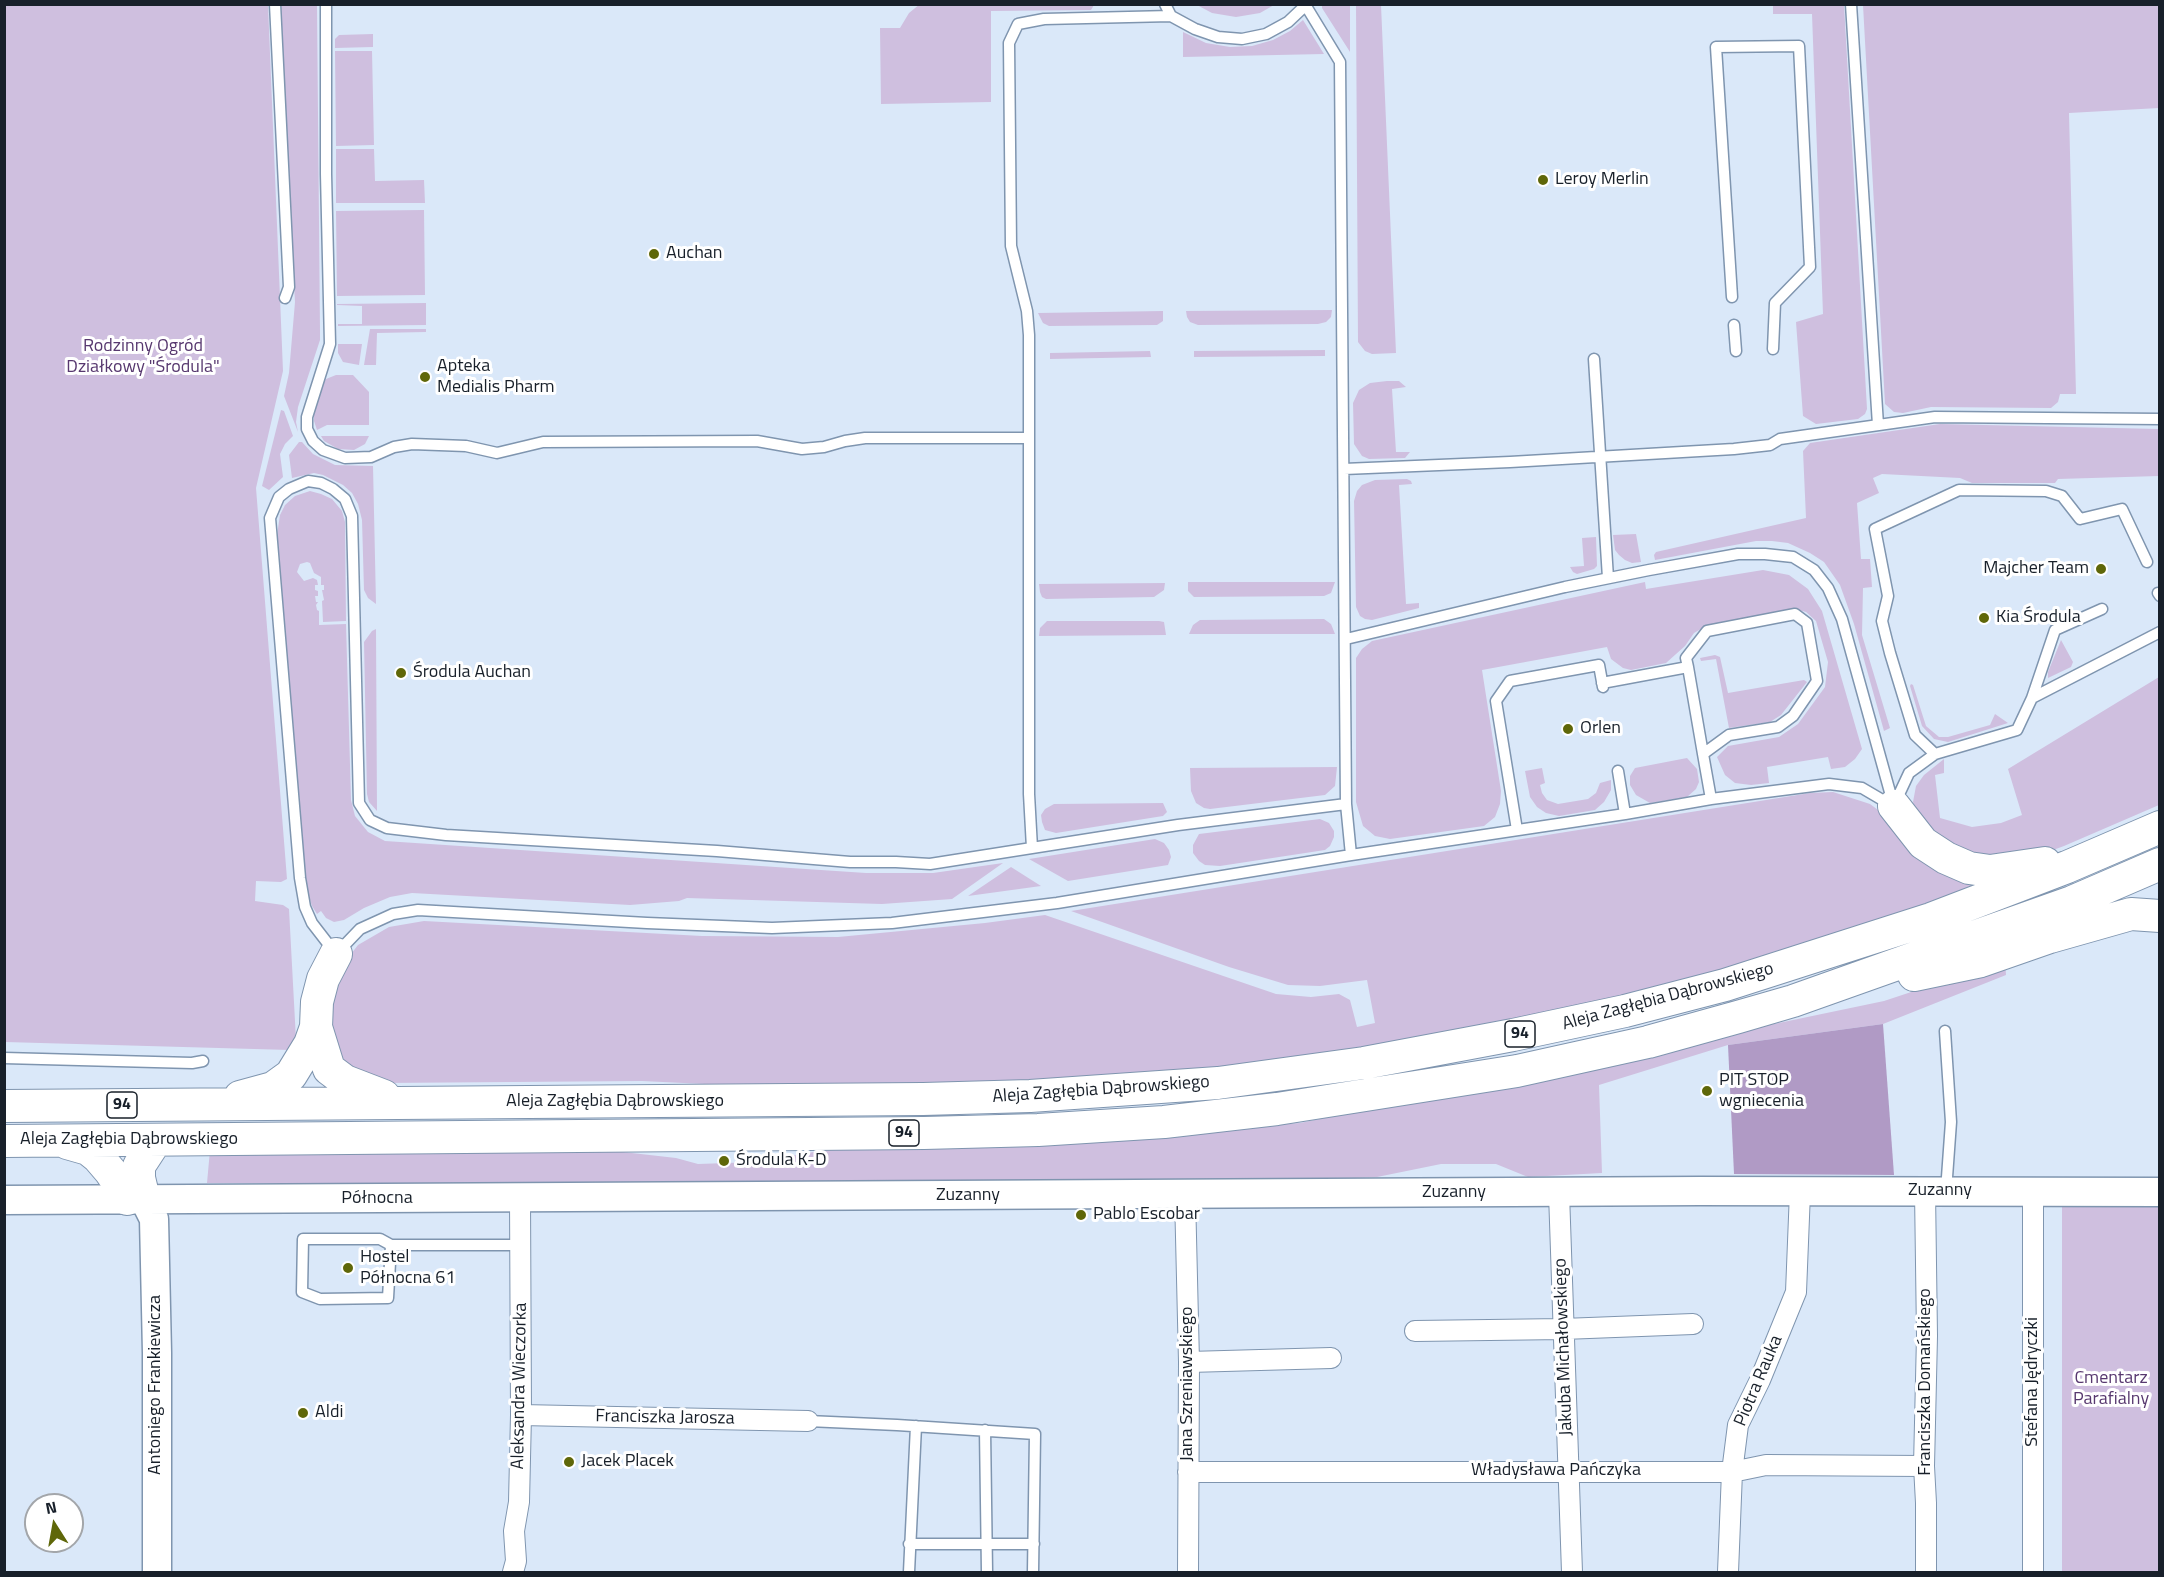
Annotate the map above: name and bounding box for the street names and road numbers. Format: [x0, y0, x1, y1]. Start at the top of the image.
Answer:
street label: Aleja Zagłębia Dąbrowskiego [1560, 958, 1776, 1036]
road number: 94 [1505, 1021, 1535, 1047]
street label: Aleja Zagłębia Dąbrowskiego [992, 1072, 1210, 1108]
street label: Aleja Zagłębia Dąbrowskiego [506, 1091, 724, 1113]
road number: 94 [107, 1092, 137, 1118]
road number: 94 [889, 1120, 919, 1146]
street label: Aleja Zagłębia Dąbrowskiego [20, 1129, 238, 1151]
street label: Zuzanny [1908, 1180, 1972, 1202]
street label: Zuzanny [1422, 1182, 1486, 1204]
street label: Zuzanny [936, 1185, 1000, 1207]
street label: Północna [341, 1188, 413, 1210]
street label: Jakuba Michałowskiego [1550, 1258, 1578, 1436]
street label: Franciszka Domańskiego [1915, 1288, 1937, 1476]
street label: Antoniego Frankiewicza [145, 1295, 167, 1475]
street label: Aleksandra Wieczorka [508, 1302, 532, 1470]
street label: Jana Szreniawskiego [1177, 1307, 1199, 1461]
street label: Stefana Jędryczki [2022, 1317, 2044, 1447]
street label: Piotra Rauka [1730, 1332, 1788, 1430]
street label: Franciszka Jarosza [595, 1406, 735, 1430]
street label: Władysława Pańczyka [1471, 1460, 1641, 1482]

